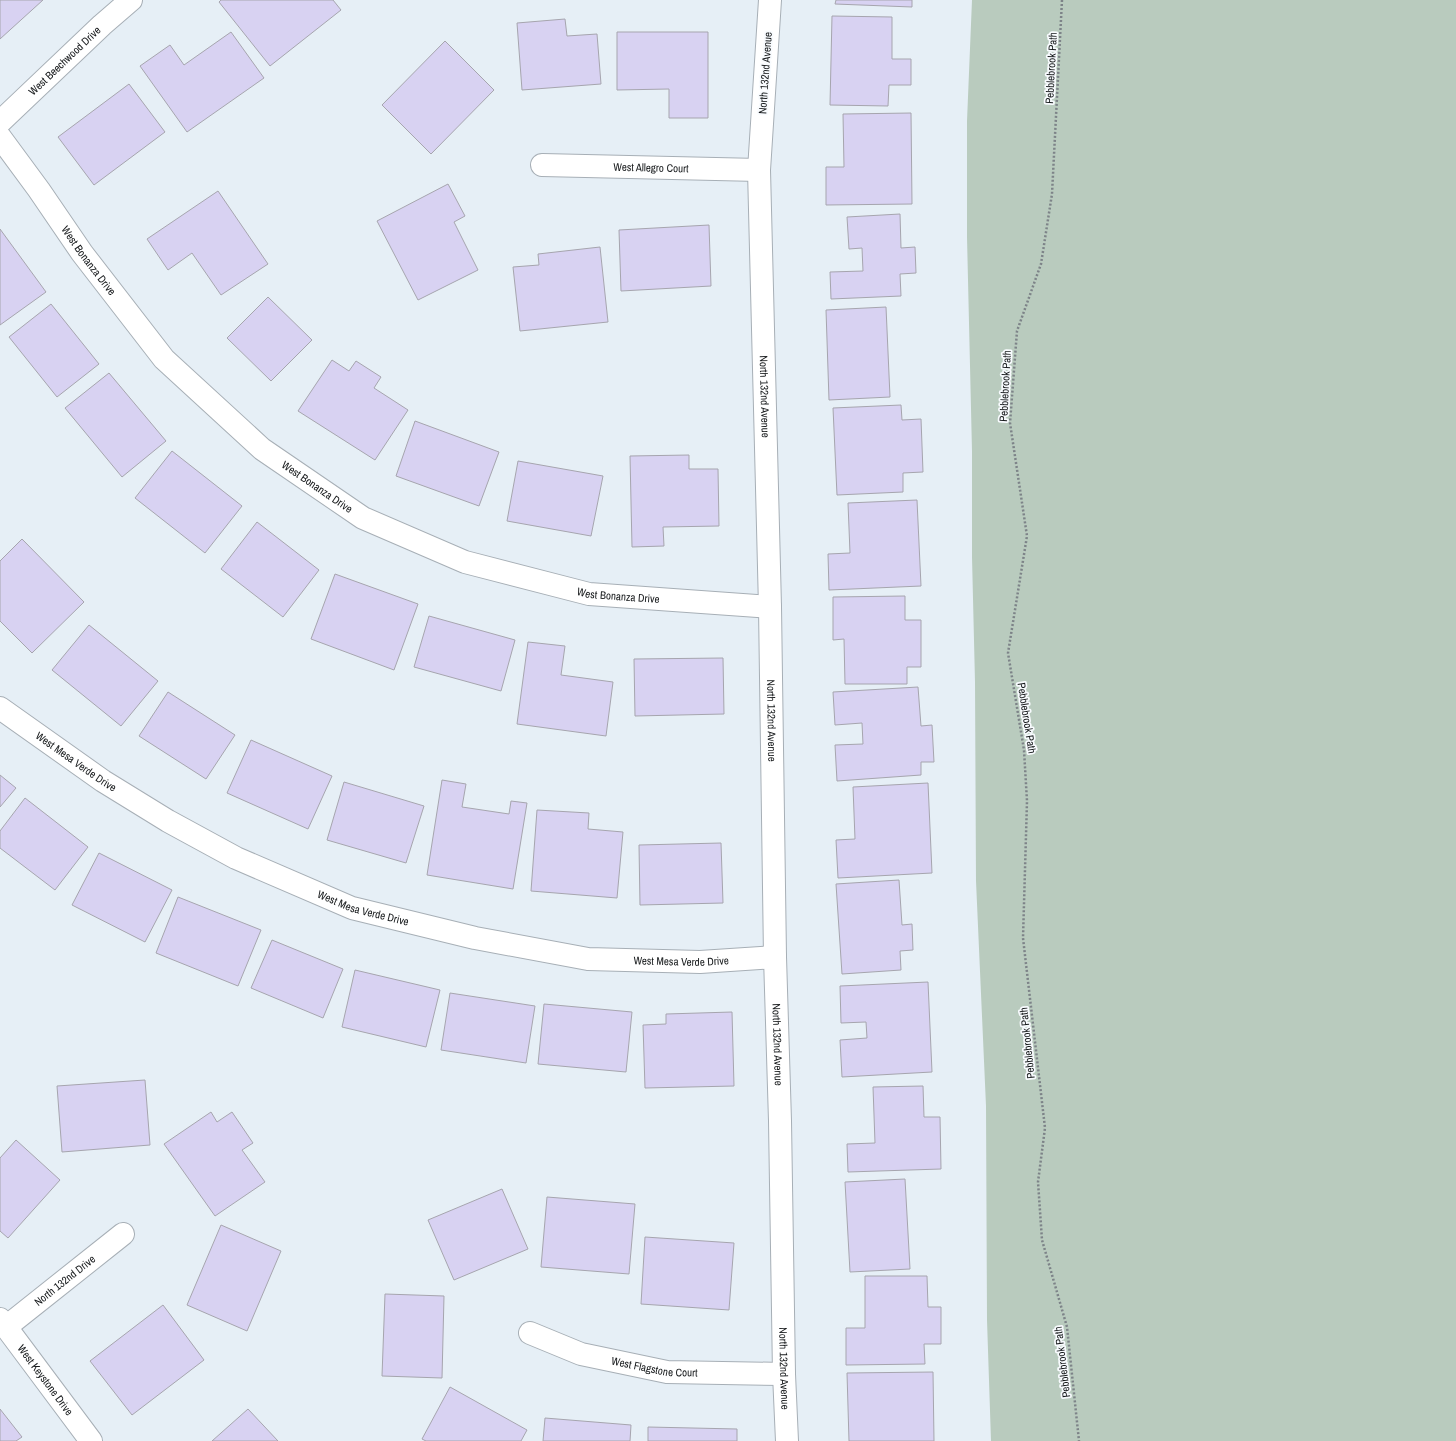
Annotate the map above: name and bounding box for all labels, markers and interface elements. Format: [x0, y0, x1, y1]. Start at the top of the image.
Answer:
street label: West Beechwood Drive [25, 23, 103, 98]
street label: North 132nd Avenue [755, 32, 775, 114]
street label: Pebblebrook Path [1042, 32, 1060, 104]
street label: West Allegro Court [613, 160, 689, 175]
street label: West Bonanza Drive [58, 223, 119, 298]
street label: Pebblebrook Path [996, 350, 1014, 422]
street label: North 132nd Avenue [757, 355, 773, 438]
street label: West Bonanza Drive [279, 458, 355, 516]
street label: West Bonanza Drive [576, 584, 660, 606]
street label: North 132nd Avenue [764, 679, 779, 762]
street label: Pebblebrook Path [1014, 681, 1040, 755]
street label: West Mesa Verde Drive [33, 729, 119, 795]
street label: West Mesa Verde Drive [315, 887, 410, 929]
street label: West Mesa Verde Drive [633, 953, 729, 969]
street label: North 132nd Avenue [769, 1003, 786, 1086]
street label: Pebblebrook Path [1016, 1007, 1038, 1079]
street label: North 132nd Drive [31, 1252, 98, 1309]
street label: Pebblebrook Path [1051, 1326, 1073, 1398]
street label: North 132nd Avenue [776, 1327, 793, 1410]
street label: West Keystone Drive [14, 1342, 76, 1418]
street label: West Flagstone Court [610, 1354, 698, 1380]

